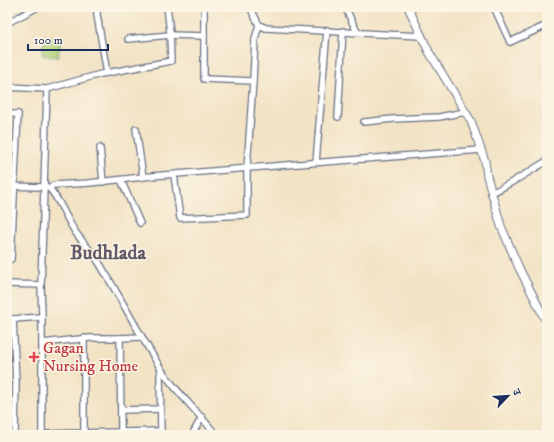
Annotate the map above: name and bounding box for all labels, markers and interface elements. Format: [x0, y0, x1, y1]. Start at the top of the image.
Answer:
scale bar [28, 26, 108, 52]
text: 100 m [34, 33, 63, 48]
district label: Budhlada [70, 241, 146, 266]
place label: Gagan Nursing Home [43, 338, 138, 376]
marker: Gagan Nursing Home [28, 351, 40, 363]
north arrow [488, 376, 528, 416]
text: उ [508, 386, 524, 399]

